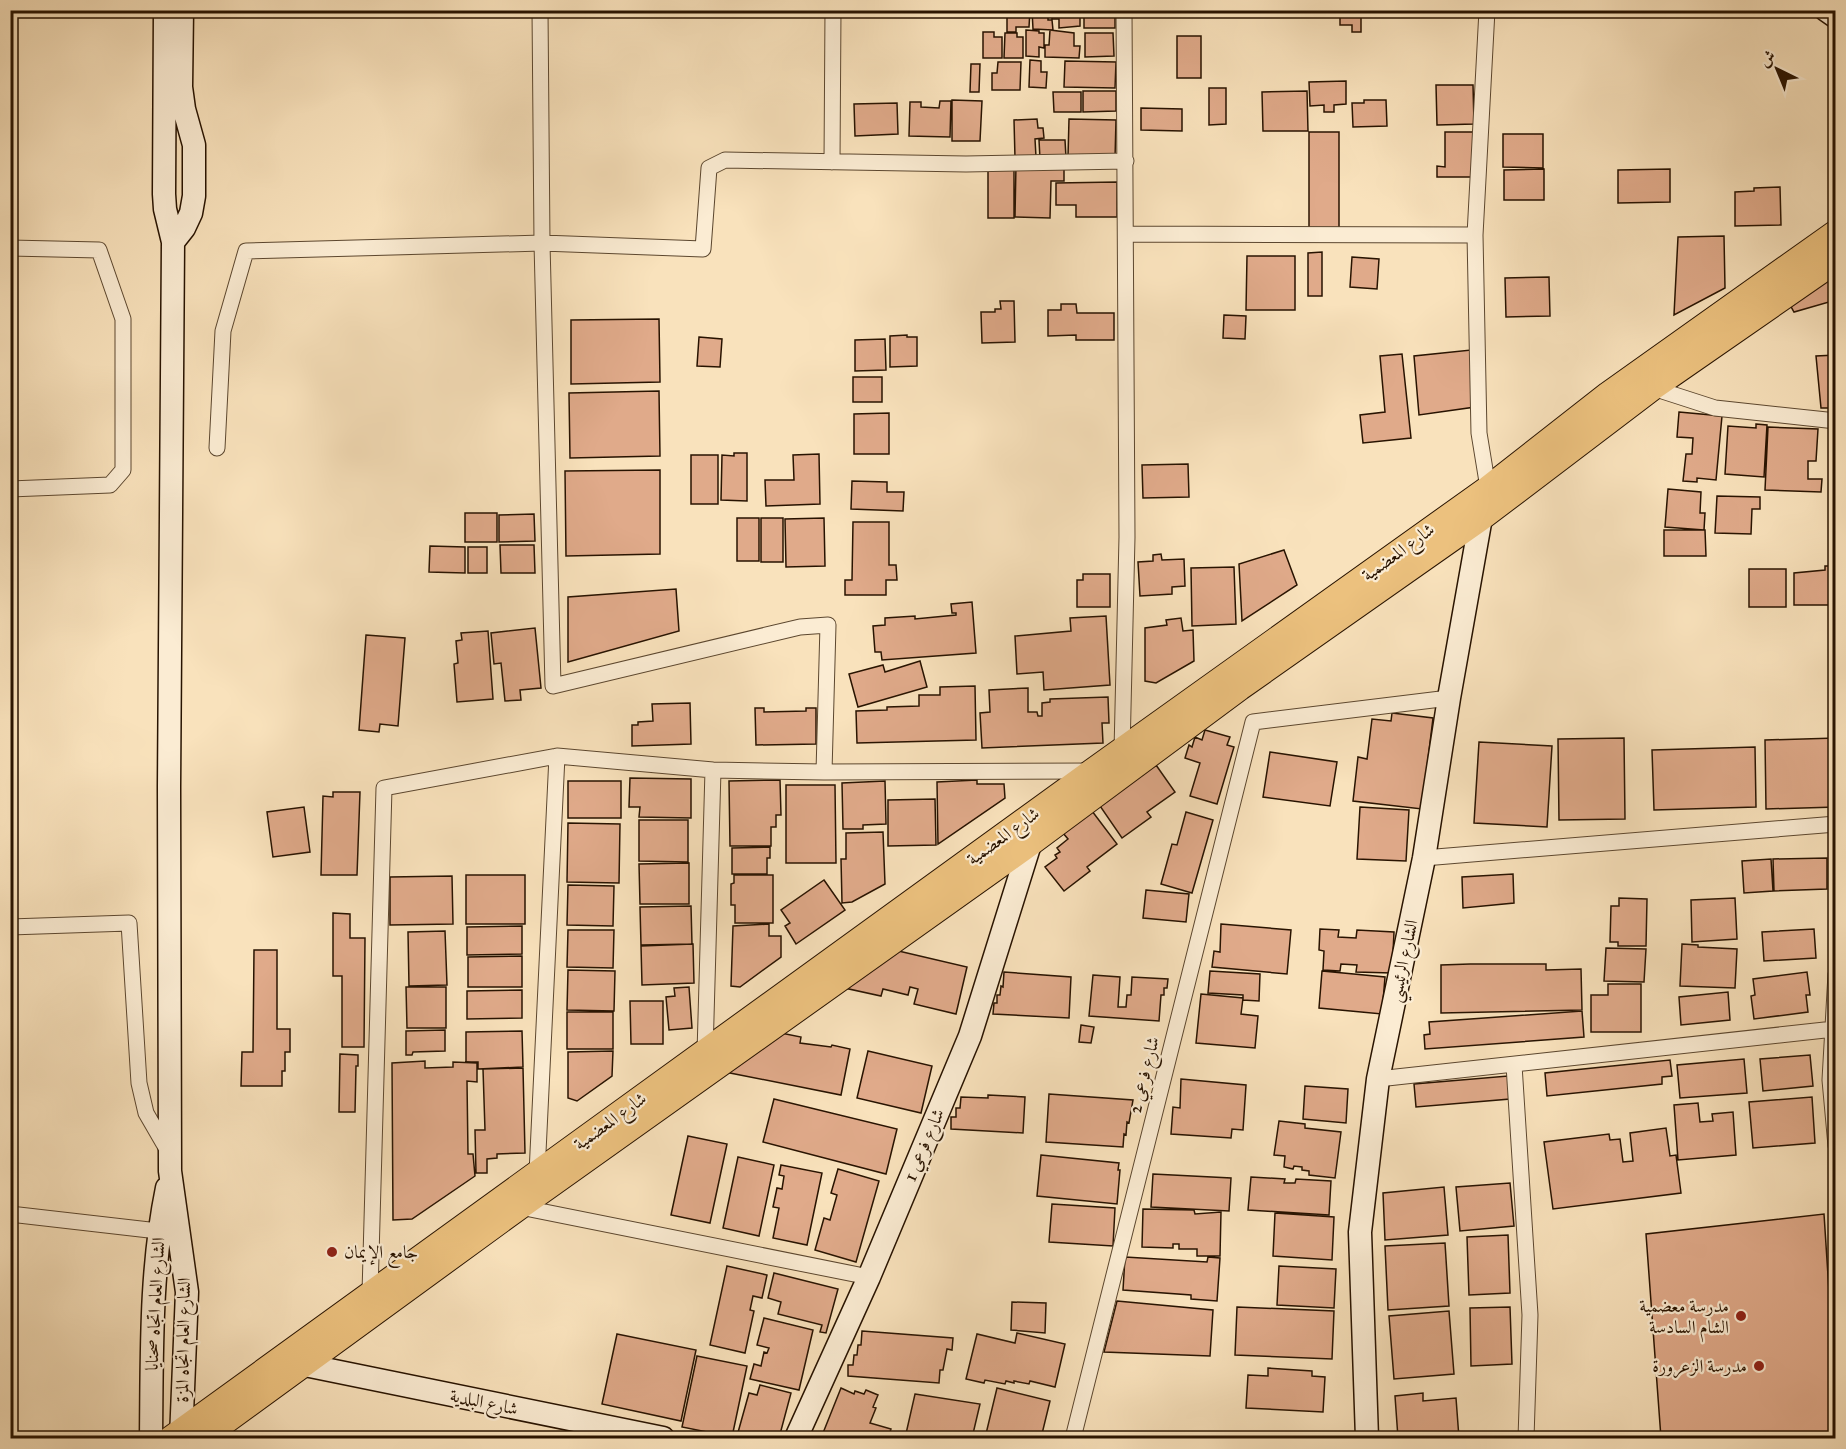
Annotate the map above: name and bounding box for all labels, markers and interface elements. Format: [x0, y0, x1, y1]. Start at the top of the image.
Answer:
north arrow [1747, 39, 1807, 99]
text: ش [1755, 46, 1779, 71]
street label: شارع المعضمية [1357, 518, 1441, 589]
street label: شارع المعضمية [962, 802, 1046, 873]
street label: الشارع الرئيسي [1384, 918, 1428, 1006]
street label: شارع فرعي 2 [1124, 1034, 1168, 1117]
street label: شارع المعضمية [569, 1087, 653, 1158]
street label: شارع فرعي 1 [899, 1105, 953, 1186]
street label: الشارع العام اتجاه صحنايا [141, 1237, 174, 1372]
place label: جامع الإيمان [344, 1241, 418, 1268]
marker: جامع الإيمان [325, 1245, 339, 1259]
street label: الشارع العام اتجاه المزة [171, 1277, 200, 1403]
place label: مدرسة معضمية الشام السادسة [1639, 1295, 1729, 1343]
marker: مدرسة معضمية الشام السادسة [1734, 1309, 1748, 1323]
place label: مدرسة الزعرورة [1652, 1355, 1747, 1379]
marker: مدرسة الزعرورة [1752, 1359, 1766, 1373]
street label: شارع البلدية [447, 1384, 520, 1424]

